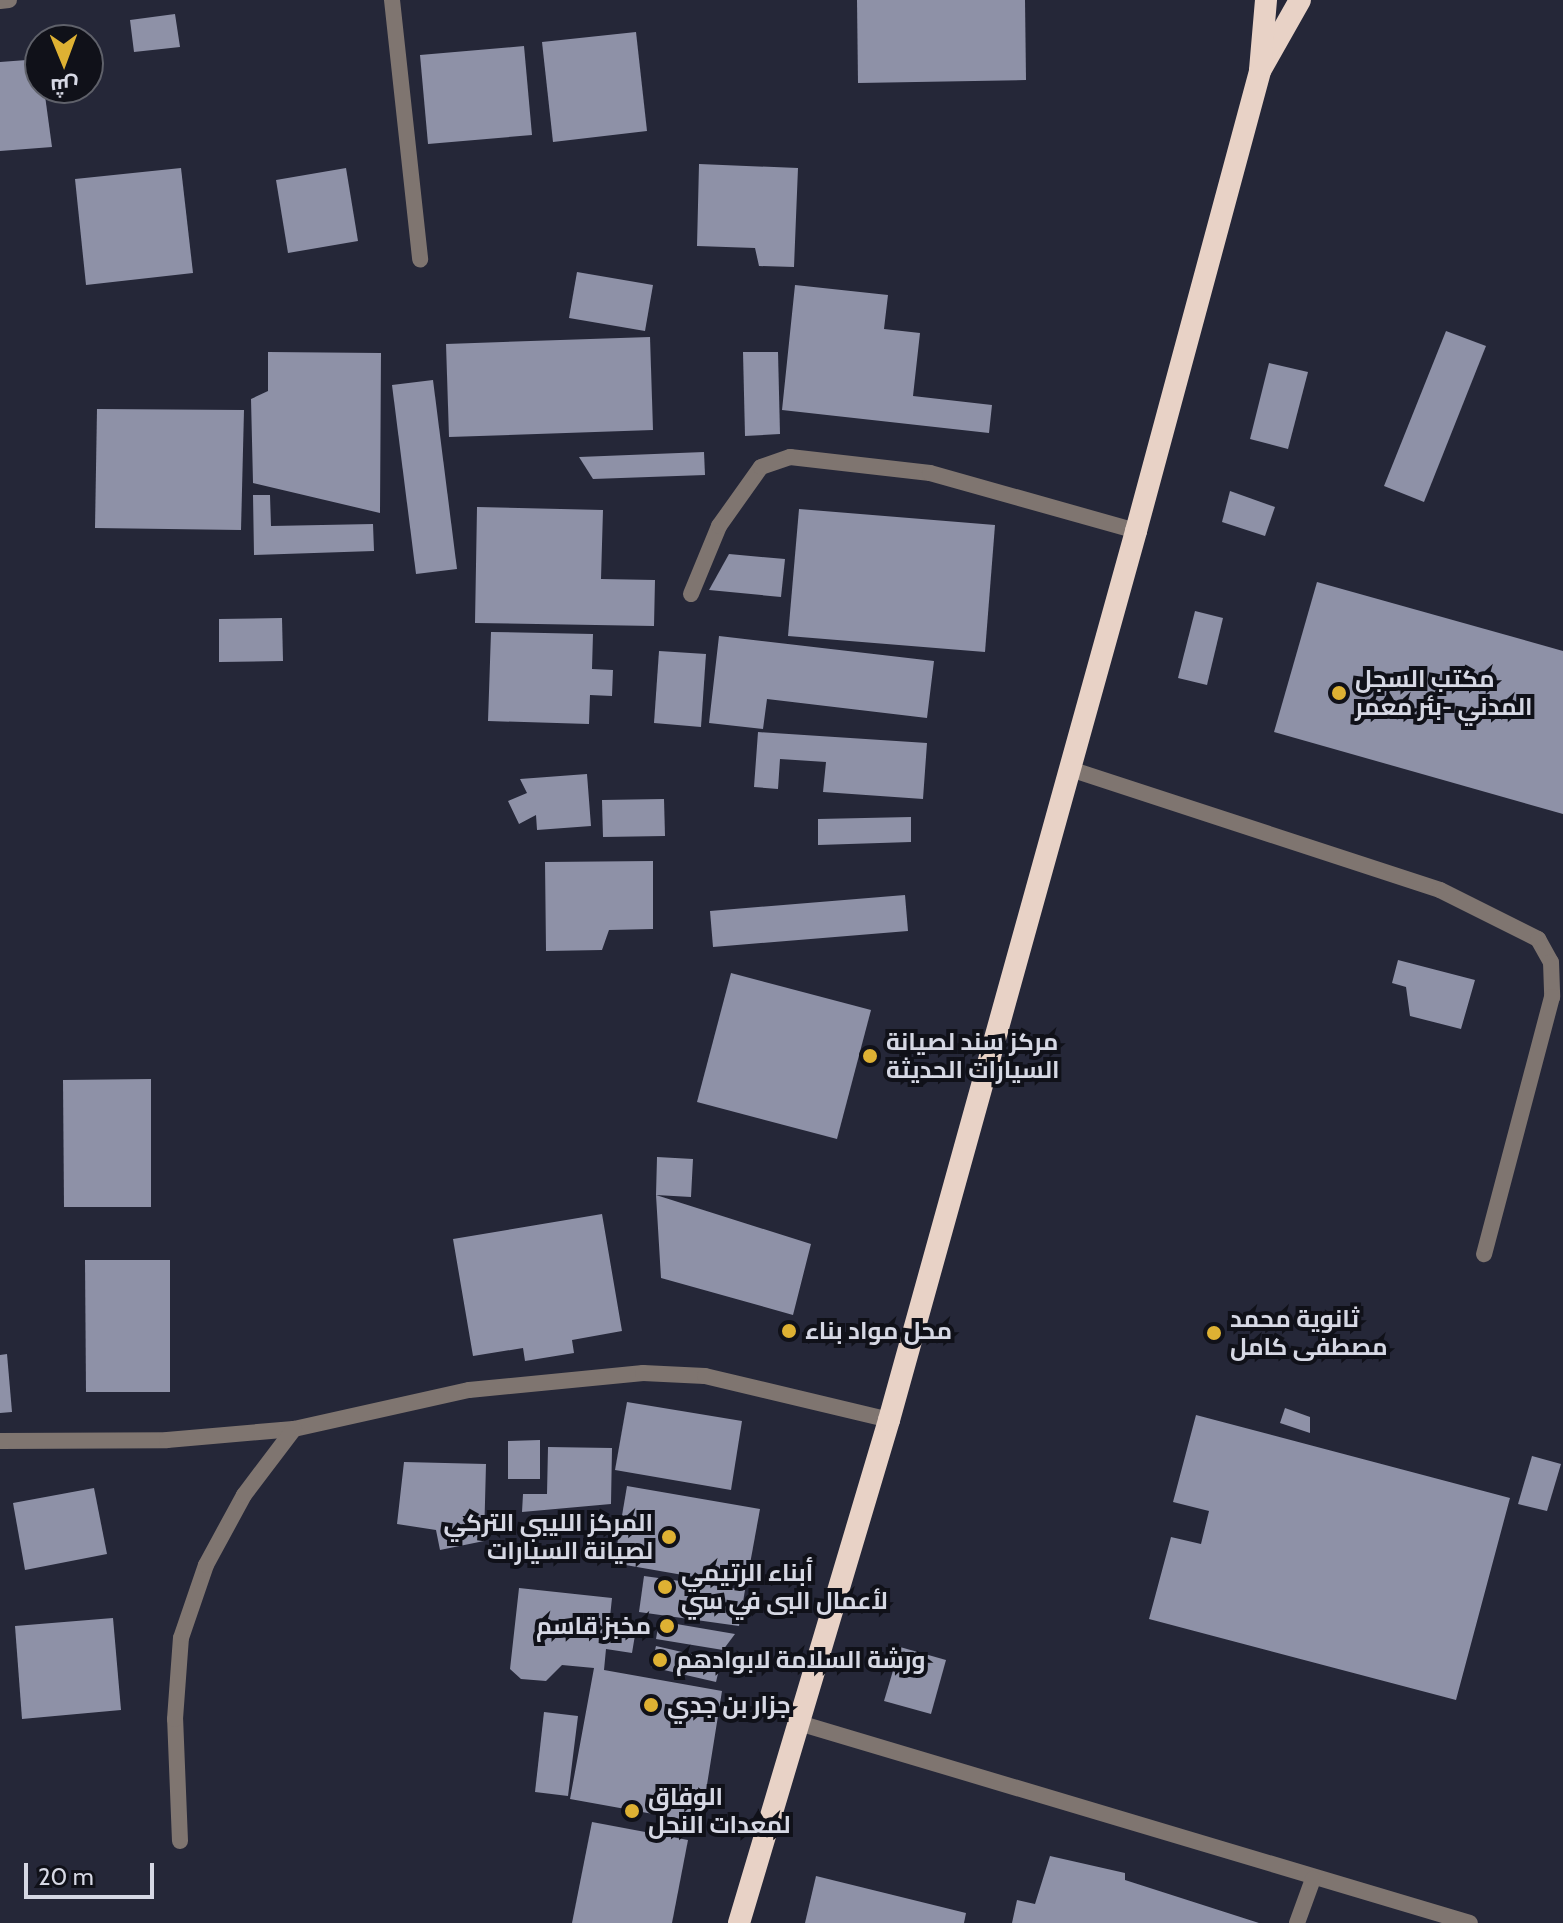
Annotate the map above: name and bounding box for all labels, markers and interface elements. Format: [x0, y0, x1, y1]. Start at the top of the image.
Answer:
north arrow [24, 24, 104, 104]
text: ش [50, 73, 79, 100]
place label: مكتب السجل المدني -بئر معمر [1355, 665, 1533, 721]
marker: مكتب السجل المدني -بئر معمر [1330, 684, 1348, 702]
place label: مركز سند لصيانة السيارات الحديثة [886, 1028, 1060, 1084]
marker: مركز سند لصيانة السيارات الحديثة [861, 1047, 879, 1065]
place label: ثانوية محمد مصطفى كامل [1230, 1305, 1388, 1361]
place label: محل مواد بناء [805, 1317, 952, 1345]
marker: محل مواد بناء [780, 1322, 798, 1340]
marker: ثانوية محمد مصطفى كامل [1205, 1324, 1223, 1342]
place label: المركز الليبي التركي لصيانة السيارات [444, 1509, 653, 1565]
marker: المركز الليبي التركي لصيانة السيارات [660, 1528, 678, 1546]
place label: أبناء الرتيمي لأعمال البى في سي [681, 1559, 888, 1615]
marker: أبناء الرتيمي لأعمال البى في سي [656, 1578, 674, 1596]
place label: مخبز قاسم [536, 1612, 651, 1640]
marker: مخبز قاسم [658, 1617, 676, 1635]
place label: ورشة السلامة لابوادهم [676, 1646, 926, 1674]
marker: ورشة السلامة لابوادهم [651, 1651, 669, 1669]
place label: جزار بن جدي [667, 1691, 791, 1719]
marker: جزار بن جدي [642, 1696, 660, 1714]
place label: الوفاق لمعدات النحل [648, 1783, 791, 1839]
marker: الوفاق لمعدات النحل [623, 1802, 641, 1820]
scale bar [28, 1847, 158, 1897]
text: 20 m [38, 1862, 94, 1891]

